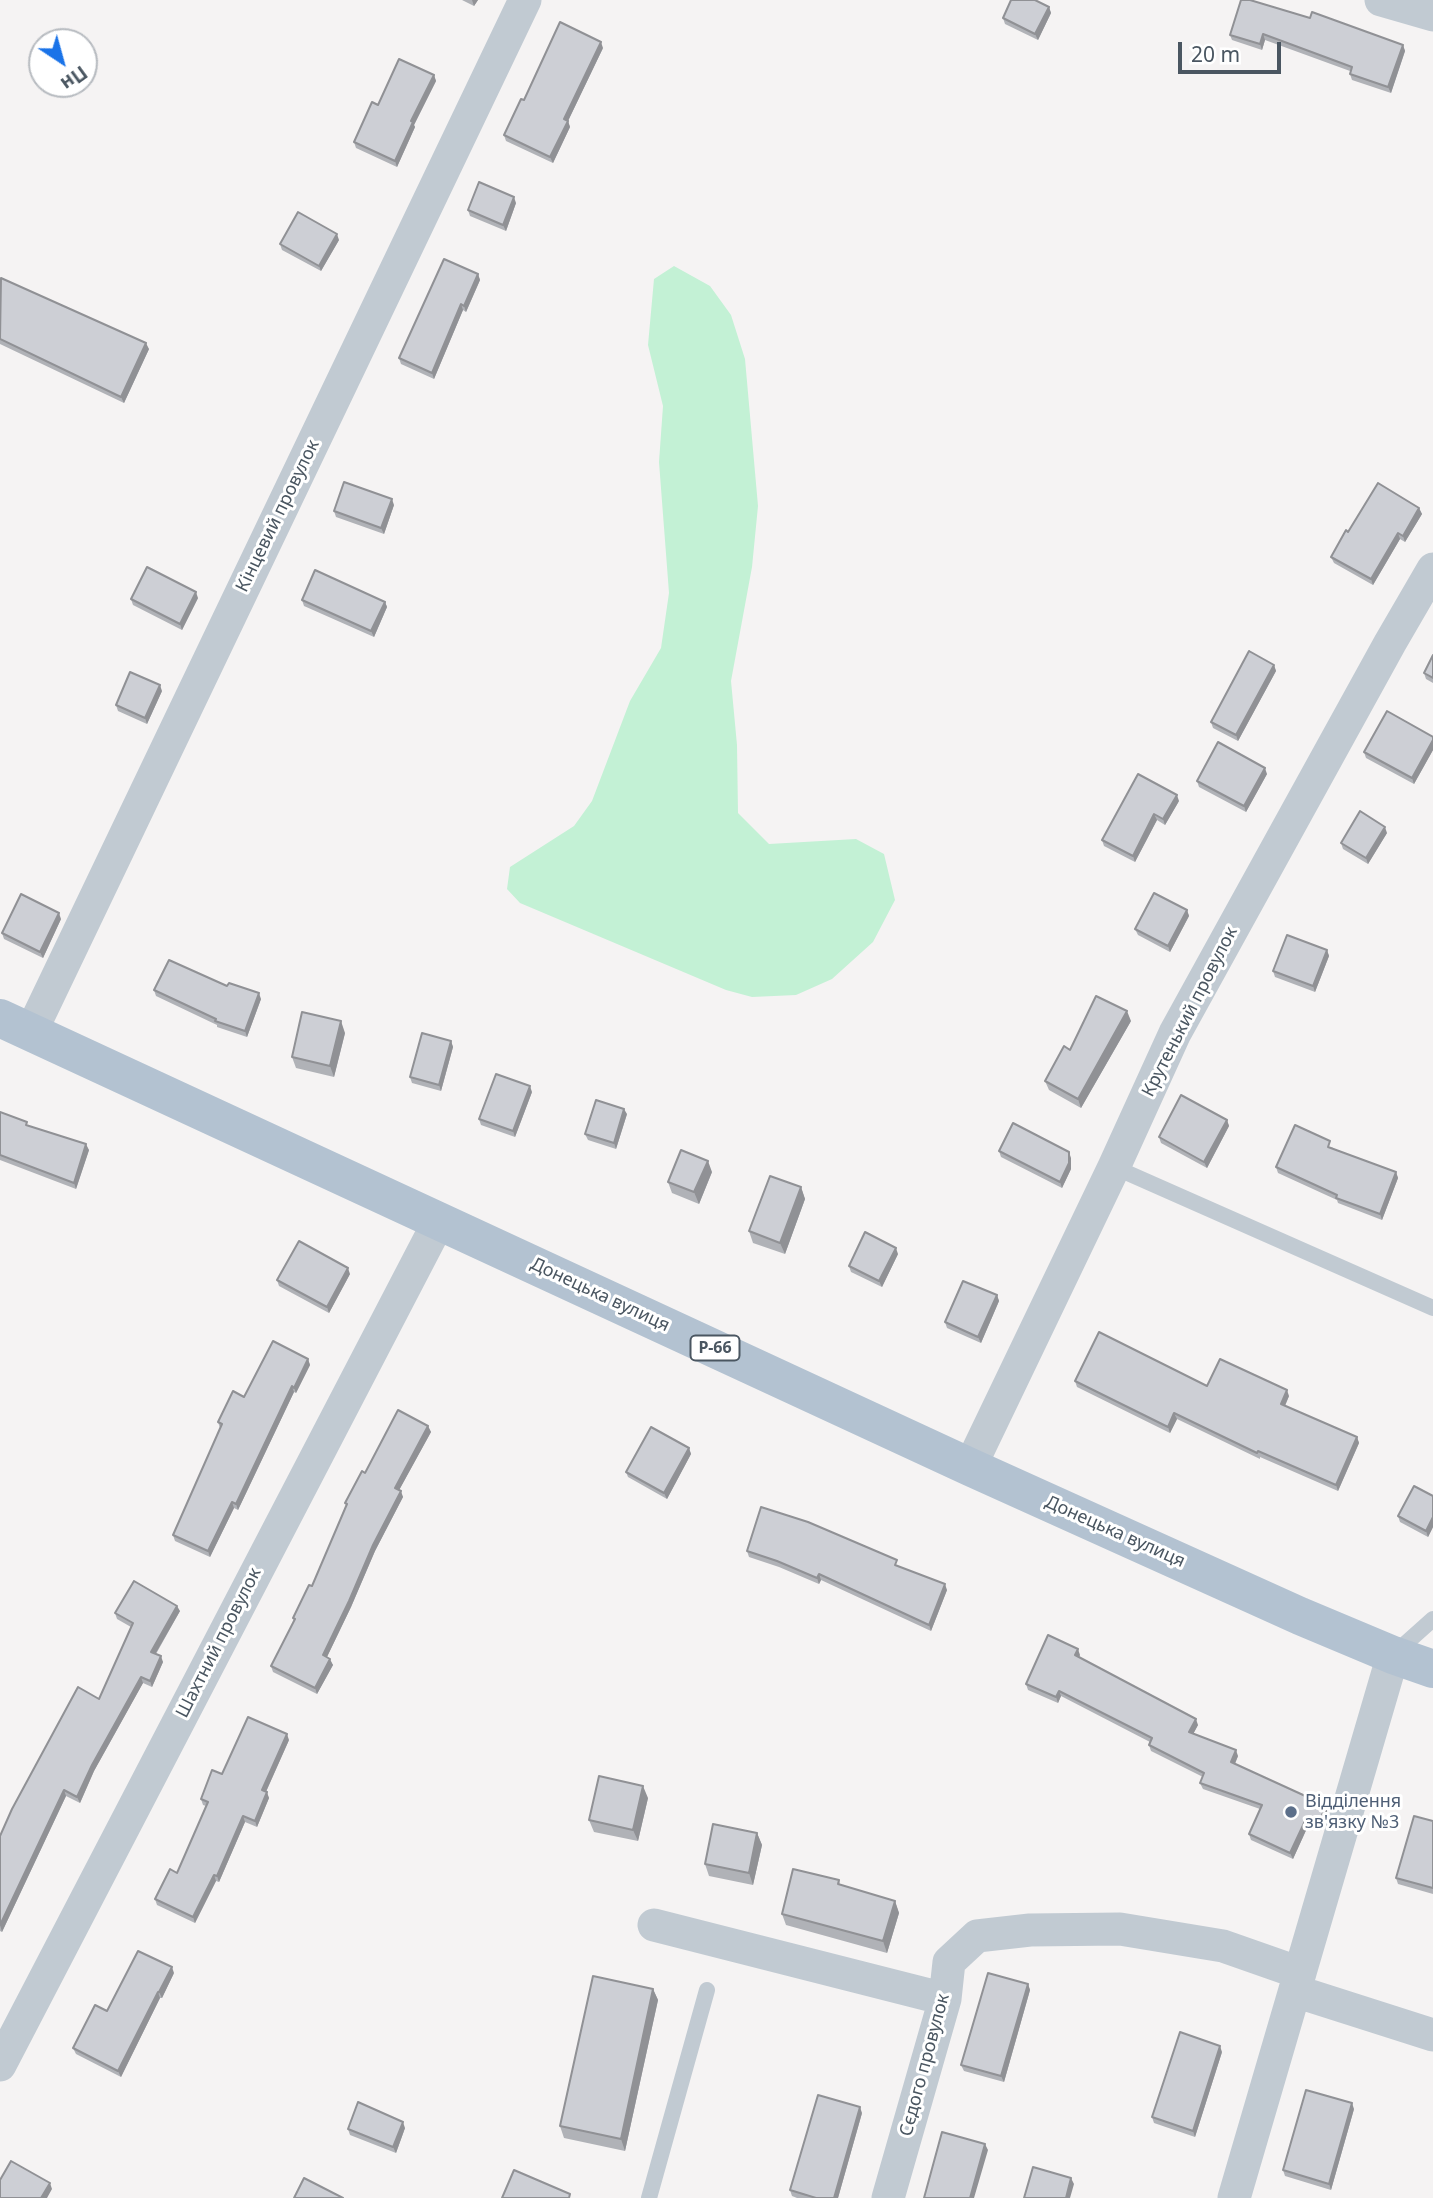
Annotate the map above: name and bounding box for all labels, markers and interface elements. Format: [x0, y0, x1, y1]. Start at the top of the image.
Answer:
north arrow [28, 28, 98, 98]
scale bar [1181, 28, 1284, 72]
text: 20 m [1191, 40, 1240, 68]
text: Пн [56, 60, 93, 97]
street label: Кінцевий провулок [232, 436, 324, 596]
street label: Крутенький провулок [1138, 923, 1242, 1101]
street label: Донецька вулиця [527, 1253, 673, 1337]
road number: Р-66 [690, 1336, 740, 1360]
street label: Донецька вулиця [1042, 1491, 1188, 1573]
street label: Шахтний провулок [172, 1564, 266, 1722]
place label: Відділення зв'язку №3 [1305, 1791, 1401, 1834]
marker: Відділення зв'язку №3 [1283, 1804, 1299, 1820]
street label: Сєдого провулок [896, 1991, 954, 2139]

